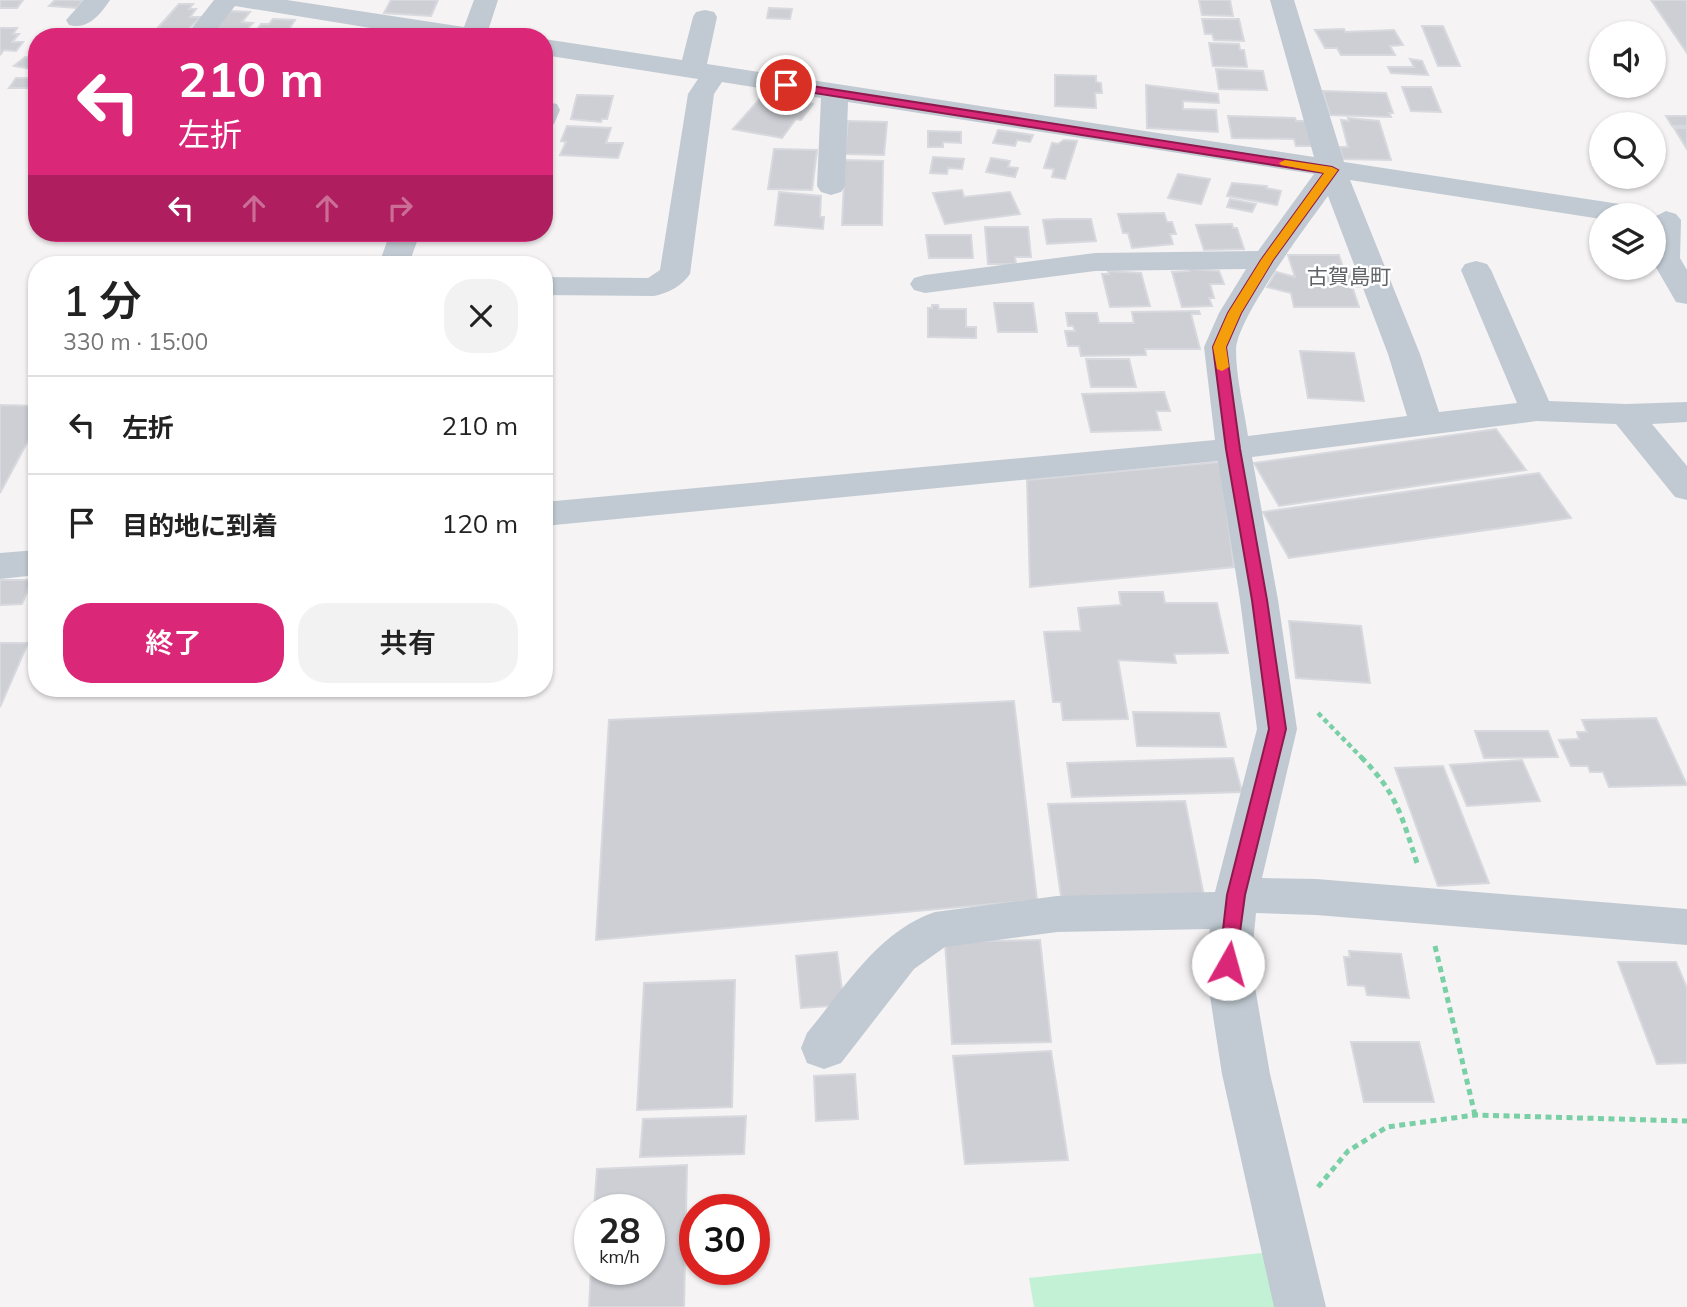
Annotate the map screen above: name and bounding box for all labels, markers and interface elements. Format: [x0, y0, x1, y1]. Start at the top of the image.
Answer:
map controls [1589, 21, 1666, 280]
button: sound [1589, 21, 1666, 98]
text: 210 m [178, 48, 324, 109]
pin [756, 55, 816, 115]
icon: left [63, 56, 154, 147]
icon: arrive [767, 66, 805, 104]
button: search [1589, 112, 1666, 189]
text: 左折 [178, 114, 242, 154]
icon: left [162, 189, 200, 227]
icon: ahead [235, 189, 273, 227]
icon: ahead [308, 189, 346, 227]
icon: right [381, 189, 419, 227]
button: layers [1589, 203, 1666, 280]
district label: 古賀島町 [1307, 263, 1391, 289]
text: 1 分 [63, 274, 141, 327]
button: close [444, 279, 518, 353]
text: 330 m · 15:00 [63, 327, 208, 356]
icon: left [63, 406, 101, 444]
text: 210 m [442, 409, 518, 442]
text: 左折 [122, 411, 174, 444]
icon: arrive [63, 504, 101, 542]
text: 120 m [442, 507, 518, 540]
text: 目的地に到着 [122, 509, 278, 542]
button: 終了 [63, 603, 284, 683]
button: 共有 [298, 603, 518, 683]
position arrow [1191, 927, 1265, 1001]
speed limit sign: 30 [679, 1194, 770, 1285]
text: 28 [598, 1208, 641, 1252]
text: km/h [599, 1245, 640, 1268]

